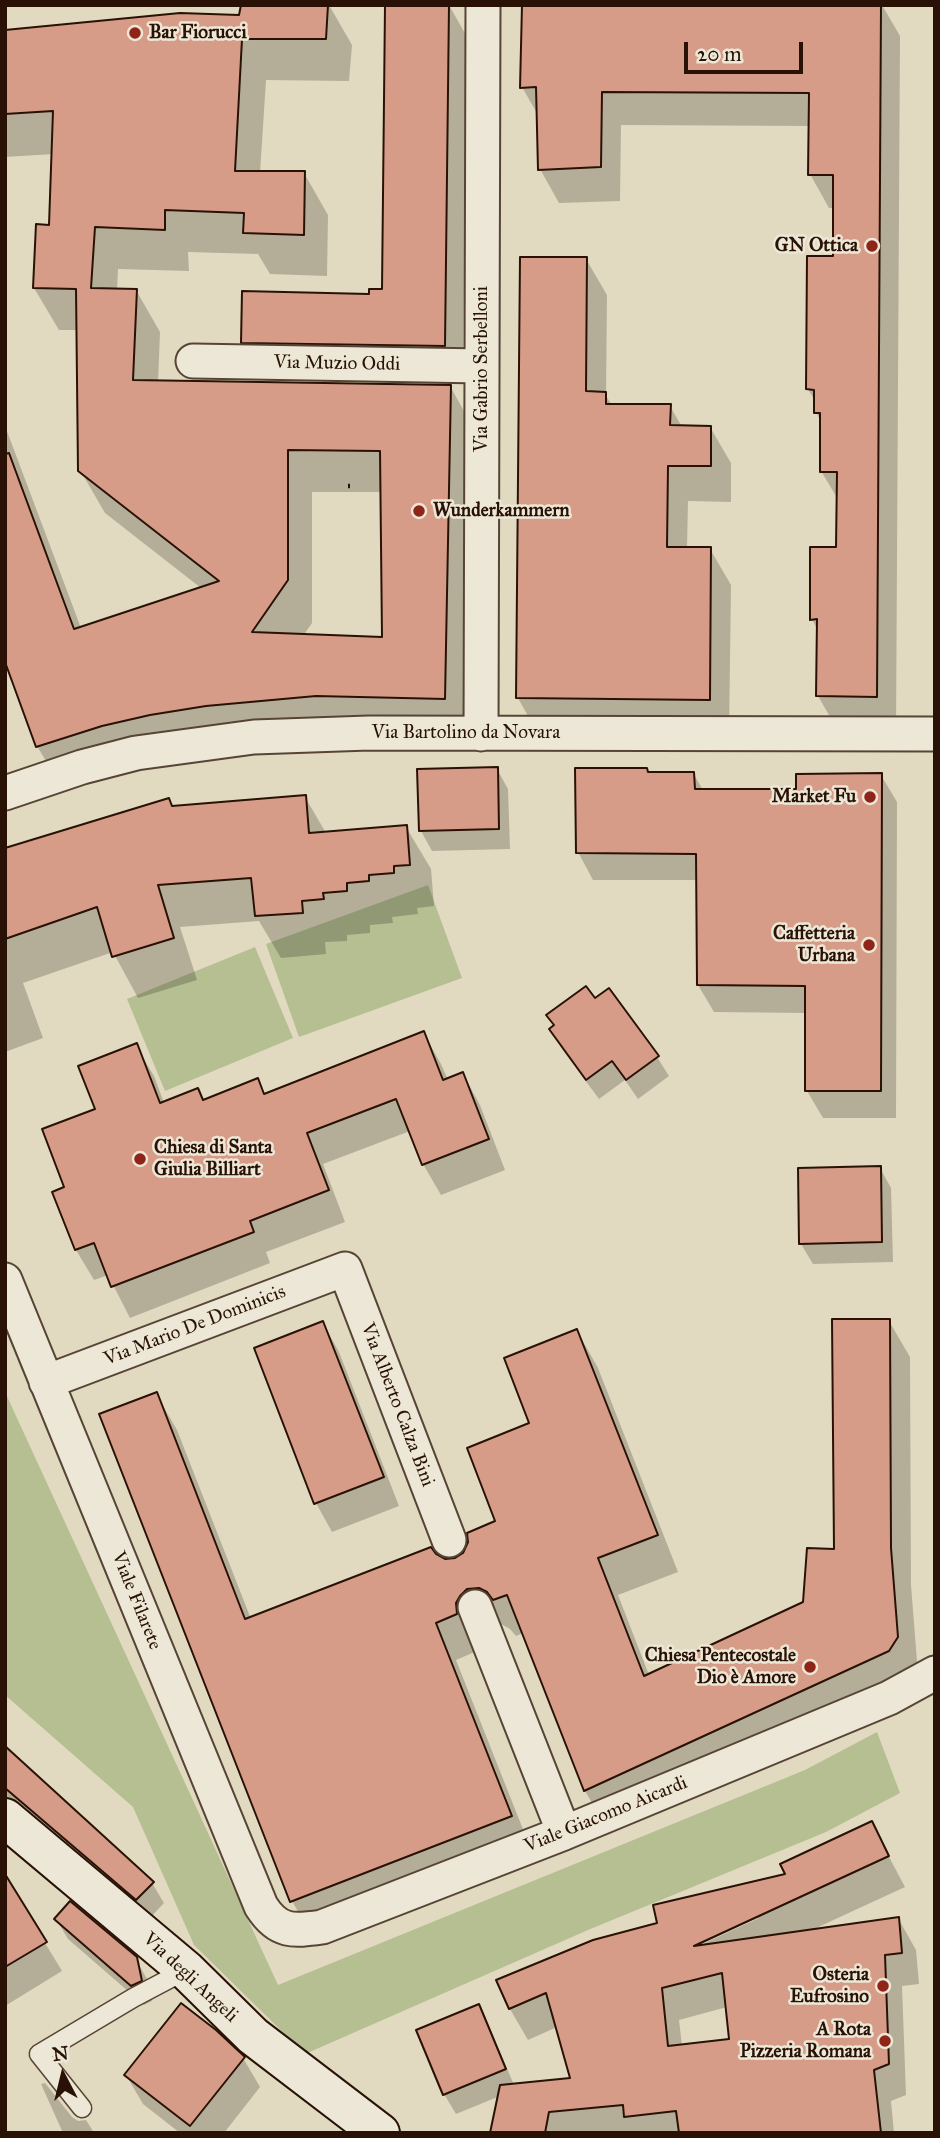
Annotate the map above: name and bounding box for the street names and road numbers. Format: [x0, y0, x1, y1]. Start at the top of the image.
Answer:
street label: Via Gabrio Serbelloni [471, 286, 493, 452]
street label: Via Muzio Oddi [274, 351, 400, 377]
street label: Via Bartolino da Novara [372, 722, 560, 744]
street label: Via Mario De Dominicis [101, 1281, 289, 1371]
street label: Via Alberto Calza Bini [355, 1320, 439, 1490]
street label: Viale Filarete [106, 1549, 166, 1653]
street label: Viale Giacomo Aicardi [521, 1772, 691, 1858]
street label: Via degli Angeli [138, 1928, 242, 2028]

